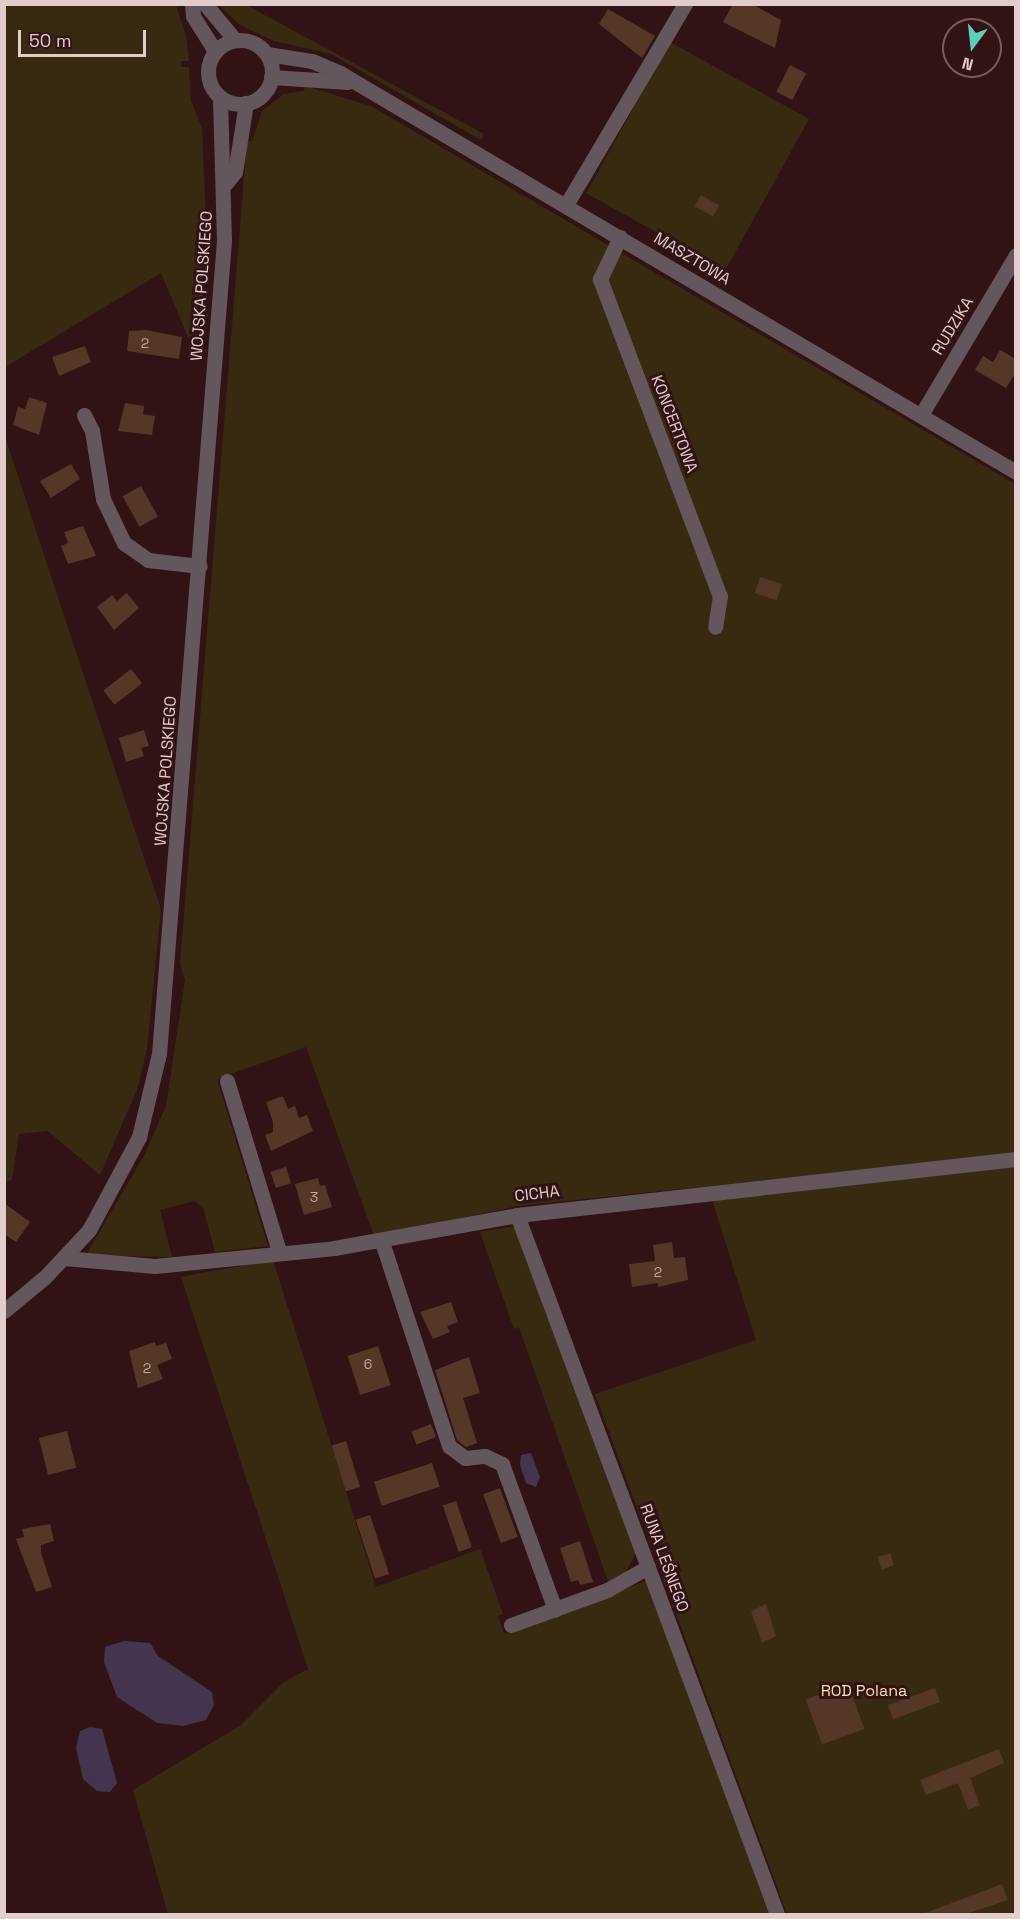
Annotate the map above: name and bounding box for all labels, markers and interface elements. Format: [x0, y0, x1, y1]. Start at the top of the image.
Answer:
scale bar [21, 18, 148, 56]
north arrow [942, 18, 1002, 78]
text: 50 m [29, 29, 71, 52]
text: N [960, 52, 976, 75]
street label: WOJSKA POLSKIEGO [187, 210, 217, 362]
street label: MASZTOWA [650, 229, 734, 289]
street label: RUDZIKA [928, 294, 978, 358]
house number: 2 [141, 335, 149, 351]
street label: KONCERTOWA [647, 372, 701, 476]
street label: WOJSKA POLSKIEGO [151, 695, 181, 847]
street label: CICHA [513, 1182, 561, 1206]
house number: 3 [310, 1189, 318, 1205]
house number: 2 [654, 1264, 662, 1280]
house number: 6 [364, 1356, 372, 1372]
house number: 2 [143, 1360, 151, 1376]
street label: RUNA LEŚNEGO [635, 1501, 693, 1615]
park label: ROD Polana [821, 1681, 907, 1701]

